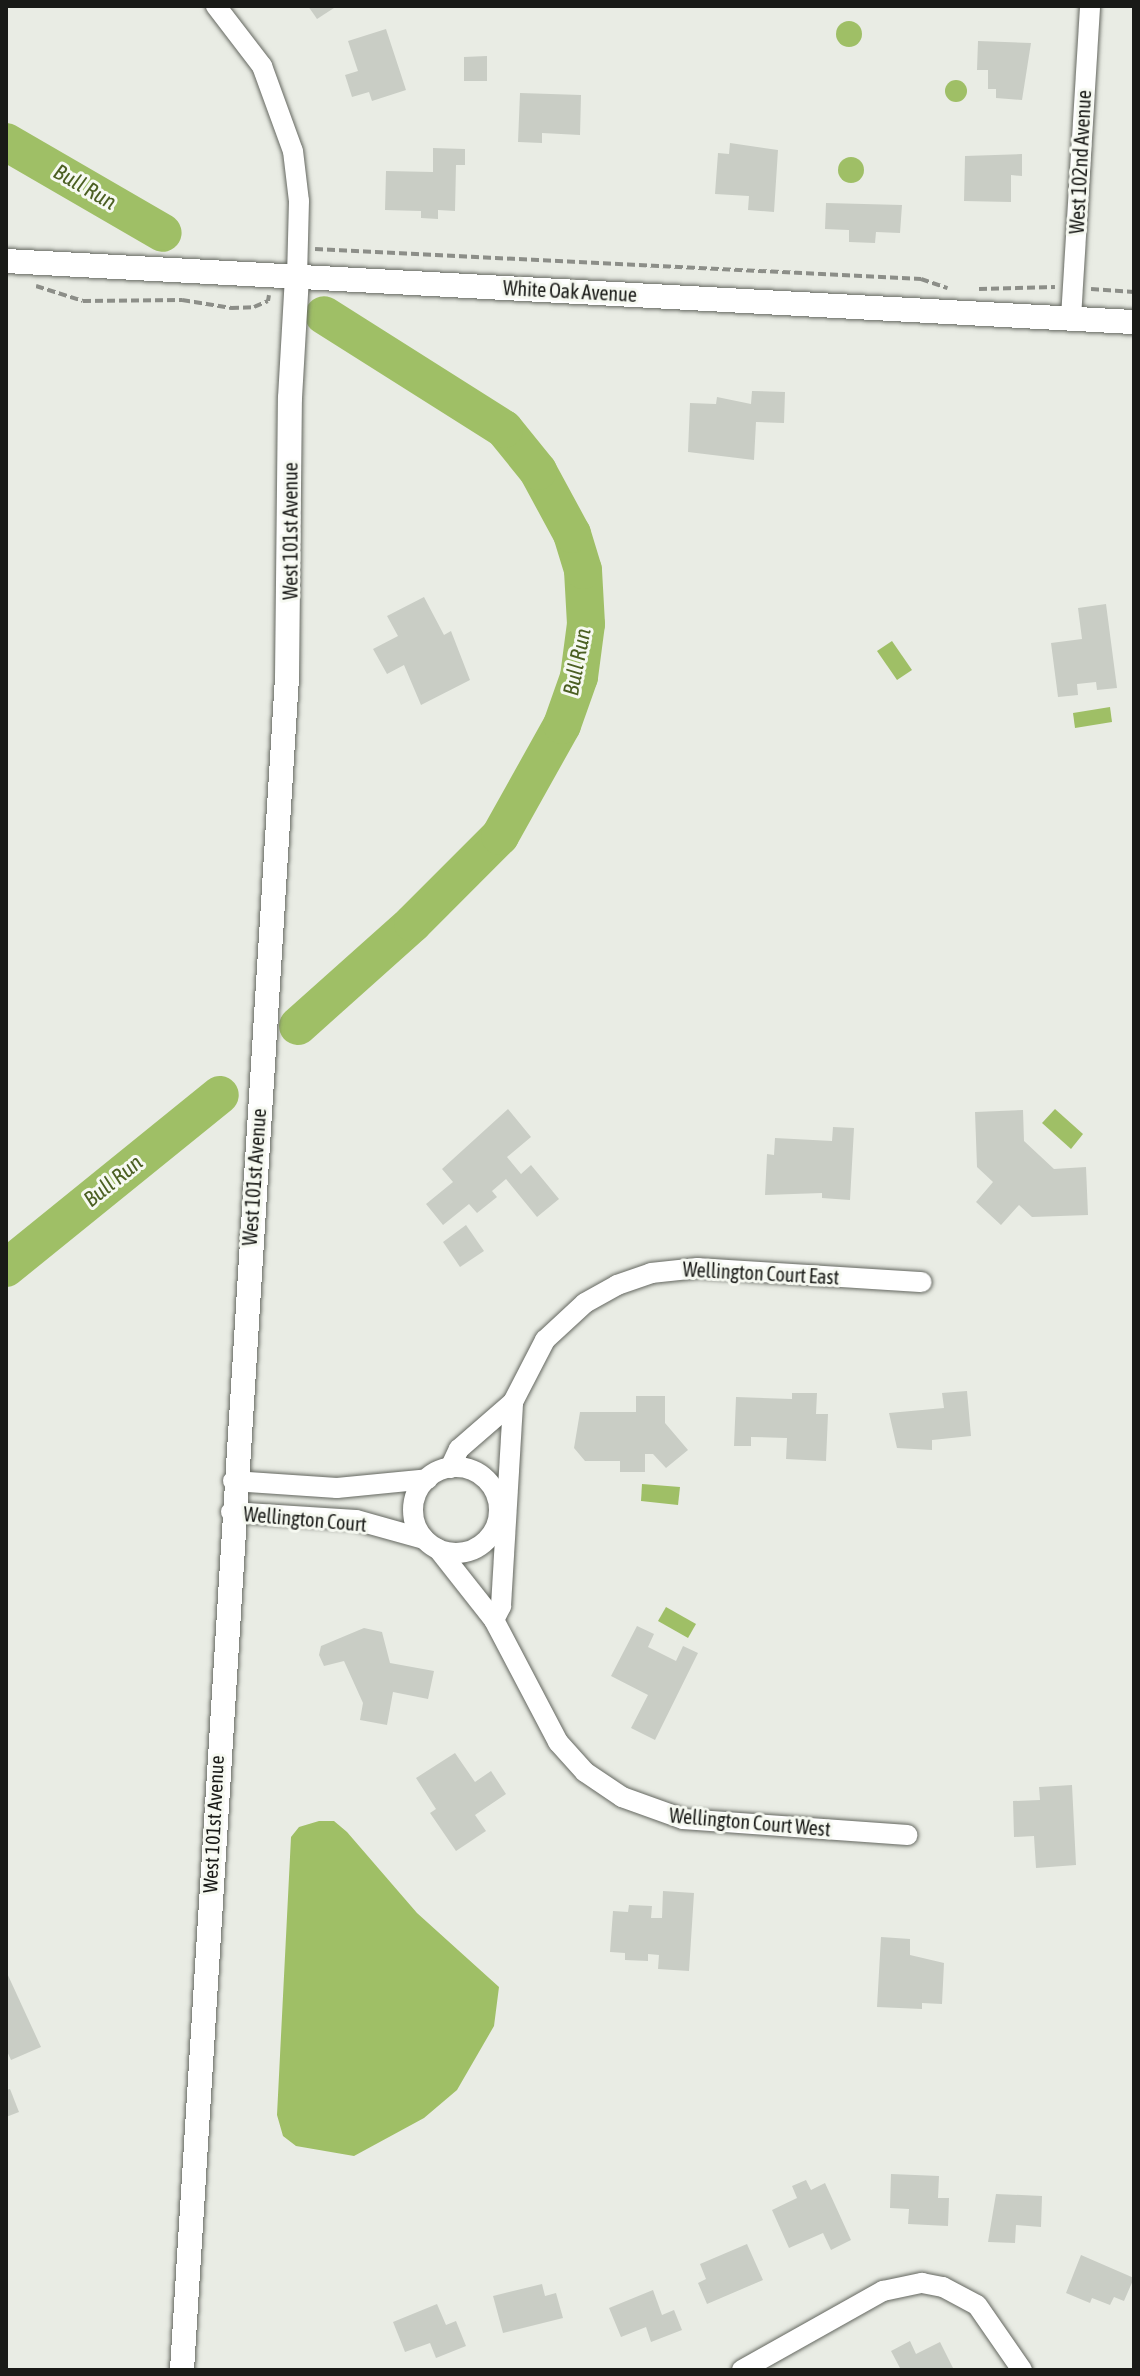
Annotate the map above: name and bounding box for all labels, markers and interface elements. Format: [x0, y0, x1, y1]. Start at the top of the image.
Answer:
street label: West 102nd Avenue [1064, 89, 1096, 235]
water label: Bull Run [49, 159, 121, 215]
street label: White Oak Avenue [502, 276, 638, 306]
street label: West 101st Avenue [278, 462, 302, 600]
water label: Bull Run [558, 626, 596, 698]
street label: West 101st Avenue [237, 1108, 271, 1246]
water label: Bull Run [78, 1149, 148, 1213]
street label: Wellington Court East [682, 1257, 840, 1289]
street label: Wellington Court [242, 1502, 368, 1536]
street label: West 101st Avenue [197, 1755, 229, 1893]
street label: Wellington Court West [668, 1803, 832, 1841]

